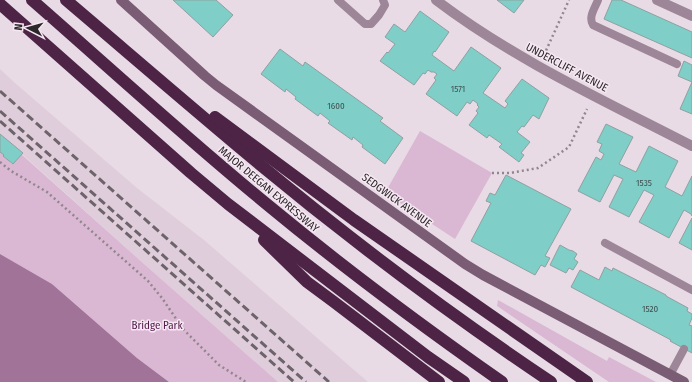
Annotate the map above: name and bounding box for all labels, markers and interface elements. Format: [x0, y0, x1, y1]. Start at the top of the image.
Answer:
north arrow [8, 8, 48, 48]
text: N [12, 23, 25, 31]
street label: UNDERCLIFF AVENUE [524, 40, 610, 95]
house number: 1571 [451, 84, 465, 94]
house number: 1600 [327, 101, 345, 111]
street label: MAJOR DEEGAN EXPRESSWAY [216, 144, 322, 236]
street label: SEDGWICK AVENUE [359, 171, 434, 230]
house number: 1535 [636, 178, 652, 188]
house number: 1520 [642, 304, 658, 314]
park label: Bridge Park [131, 319, 183, 332]

